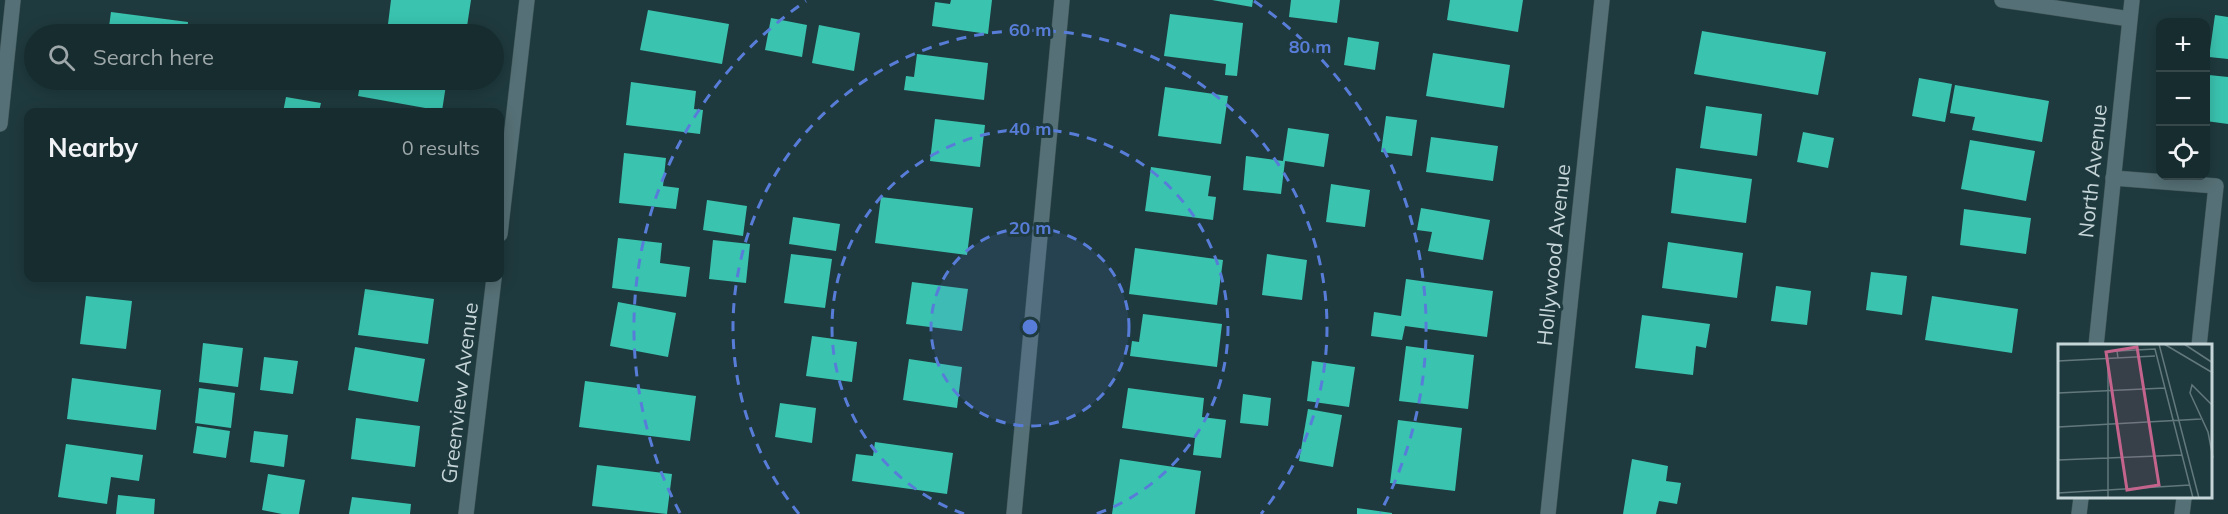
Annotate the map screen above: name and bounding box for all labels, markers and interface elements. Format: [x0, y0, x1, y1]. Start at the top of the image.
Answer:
text: 60 m [1009, 18, 1051, 41]
map controls [2156, 18, 2210, 180]
button: + [2156, 18, 2210, 72]
search box [24, 24, 504, 90]
text: 80 m [1289, 35, 1331, 58]
icon: search [45, 41, 78, 74]
text: Search here [93, 43, 214, 71]
button: − [2156, 72, 2210, 126]
street label: North Avenue [2072, 103, 2112, 239]
text: 40 m [1009, 117, 1051, 140]
button: locate [2156, 126, 2210, 180]
text: Nearby [48, 131, 138, 164]
text: 0 results [402, 135, 480, 160]
street label: Hollywood Avenue [1531, 163, 1575, 347]
text: 20 m [1009, 216, 1051, 239]
street label: Greenview Avenue [435, 301, 483, 485]
centre of rings [1020, 317, 1040, 337]
inset map [2058, 344, 2213, 499]

